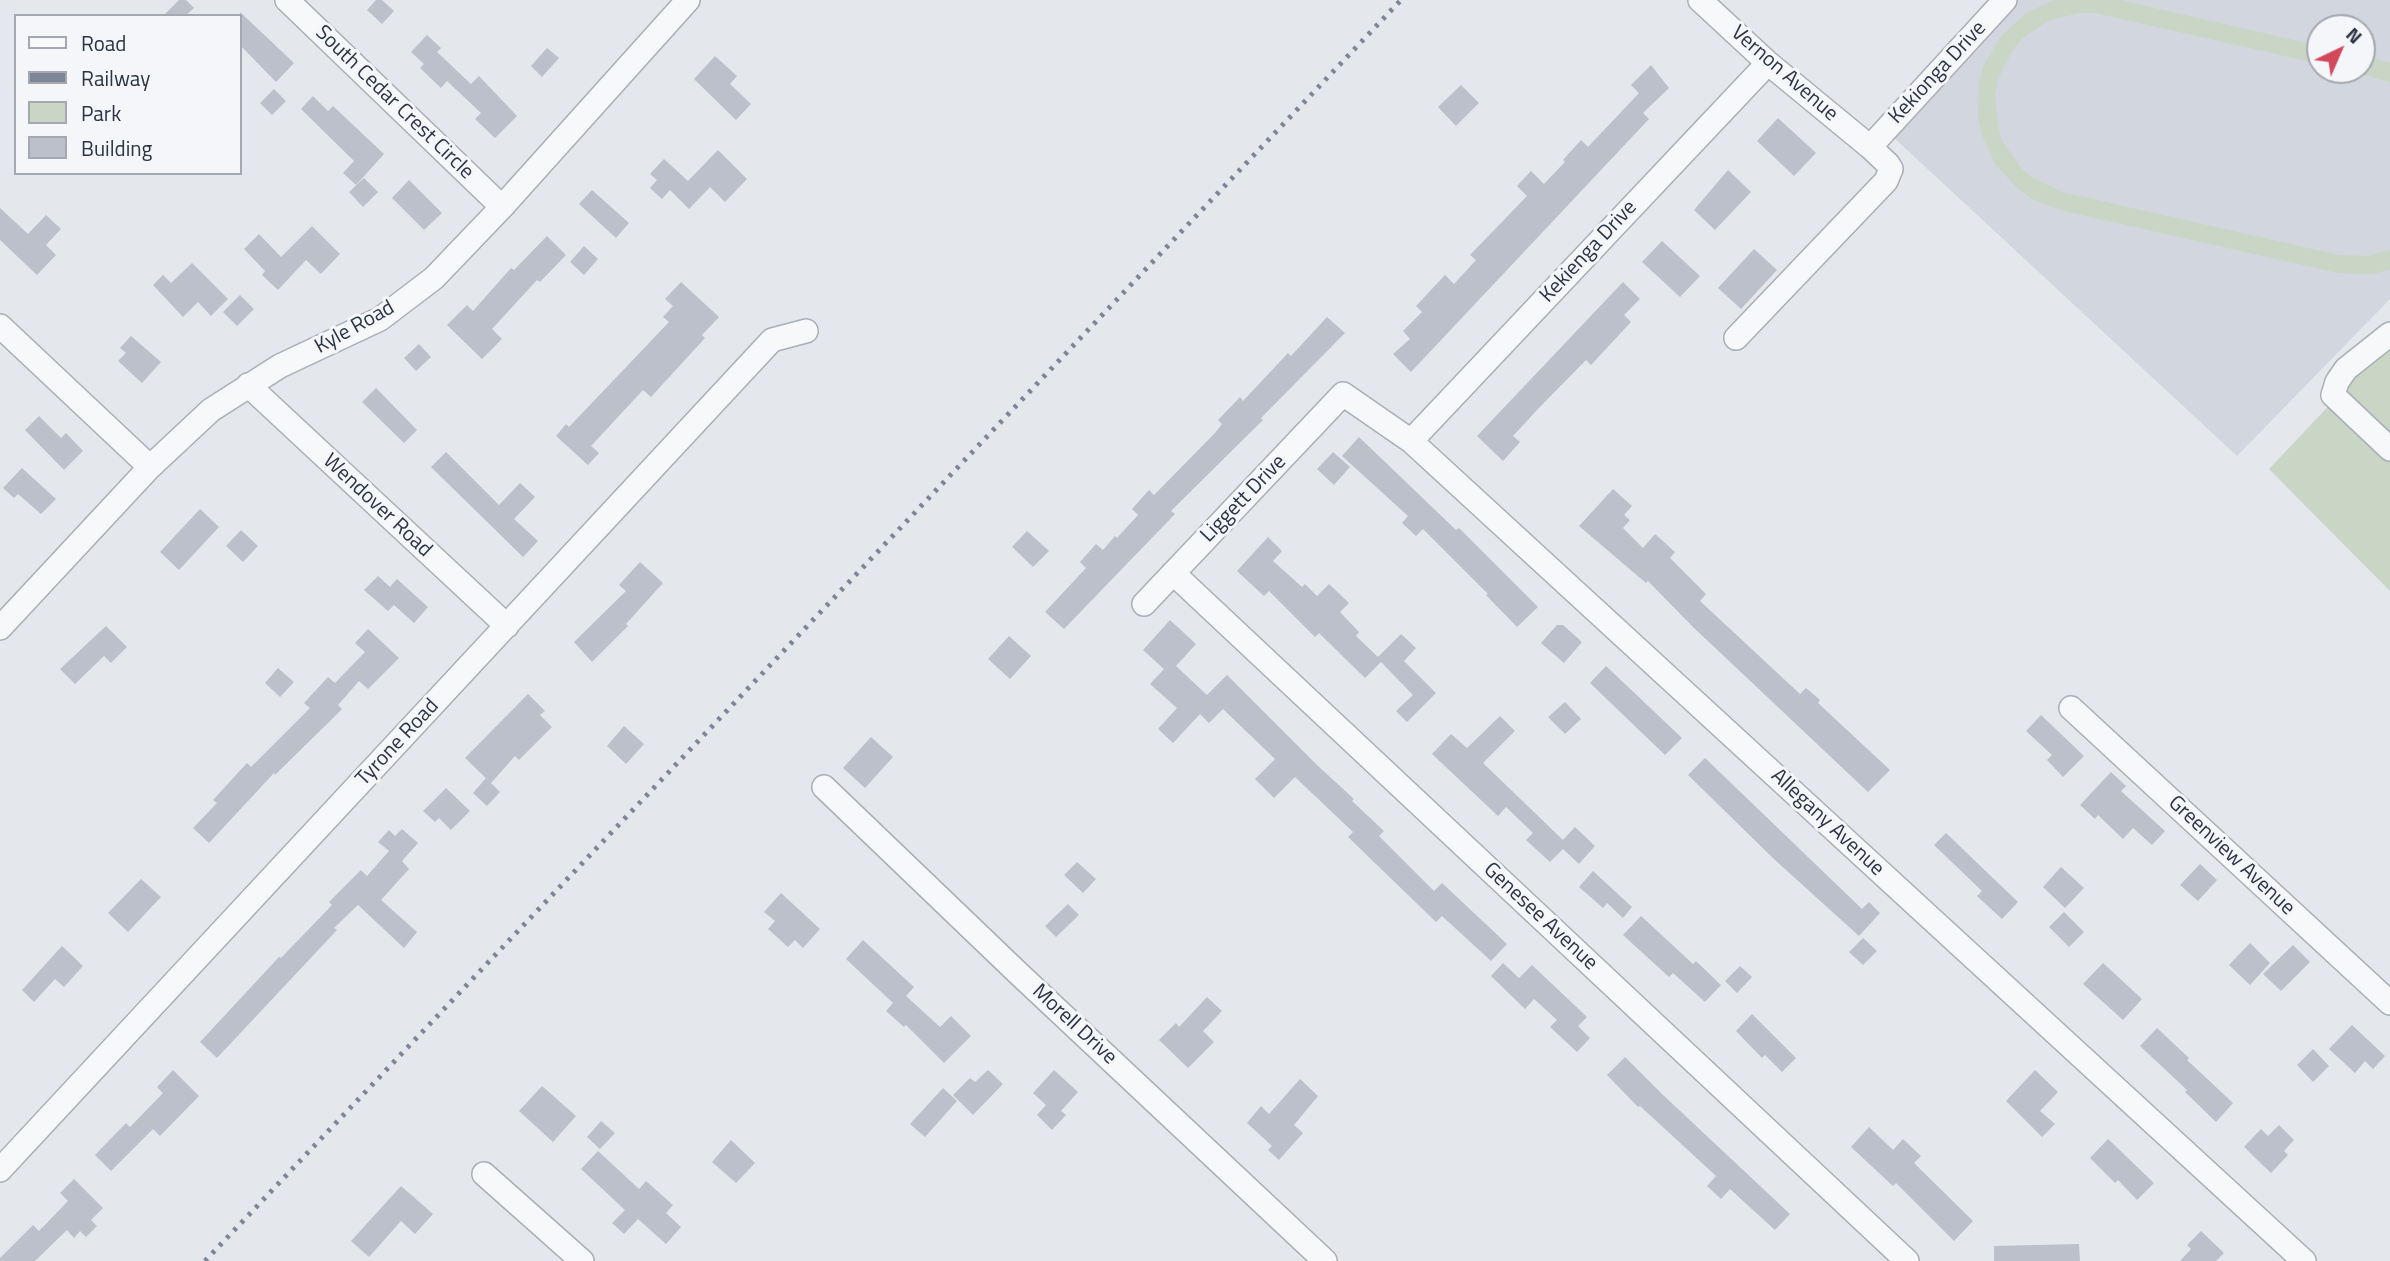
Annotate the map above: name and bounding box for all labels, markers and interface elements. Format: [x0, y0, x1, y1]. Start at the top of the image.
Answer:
legend [14, 14, 242, 175]
north arrow [2306, 14, 2376, 84]
street label: Kekionga Drive [1884, 16, 1992, 130]
text: N [2340, 20, 2369, 50]
street label: South Cedar Crest Circle [309, 21, 479, 185]
street label: Vernon Avenue [1725, 21, 1843, 127]
text: Road [81, 27, 126, 59]
text: Railway [81, 62, 150, 94]
text: Park [81, 97, 121, 129]
text: Building [81, 132, 152, 164]
street label: Kekienga Drive [1535, 196, 1643, 308]
street label: Kyle Road [311, 296, 399, 360]
street label: Wendover Road [317, 449, 437, 563]
street label: Liggett Drive [1196, 450, 1292, 548]
street label: Tyrone Road [351, 694, 445, 792]
street label: Allegany Avenue [1765, 764, 1889, 882]
street label: Greenview Avenue [2162, 791, 2300, 921]
street label: Genesee Avenue [1478, 858, 1602, 976]
street label: Morell Drive [1026, 979, 1122, 1071]

